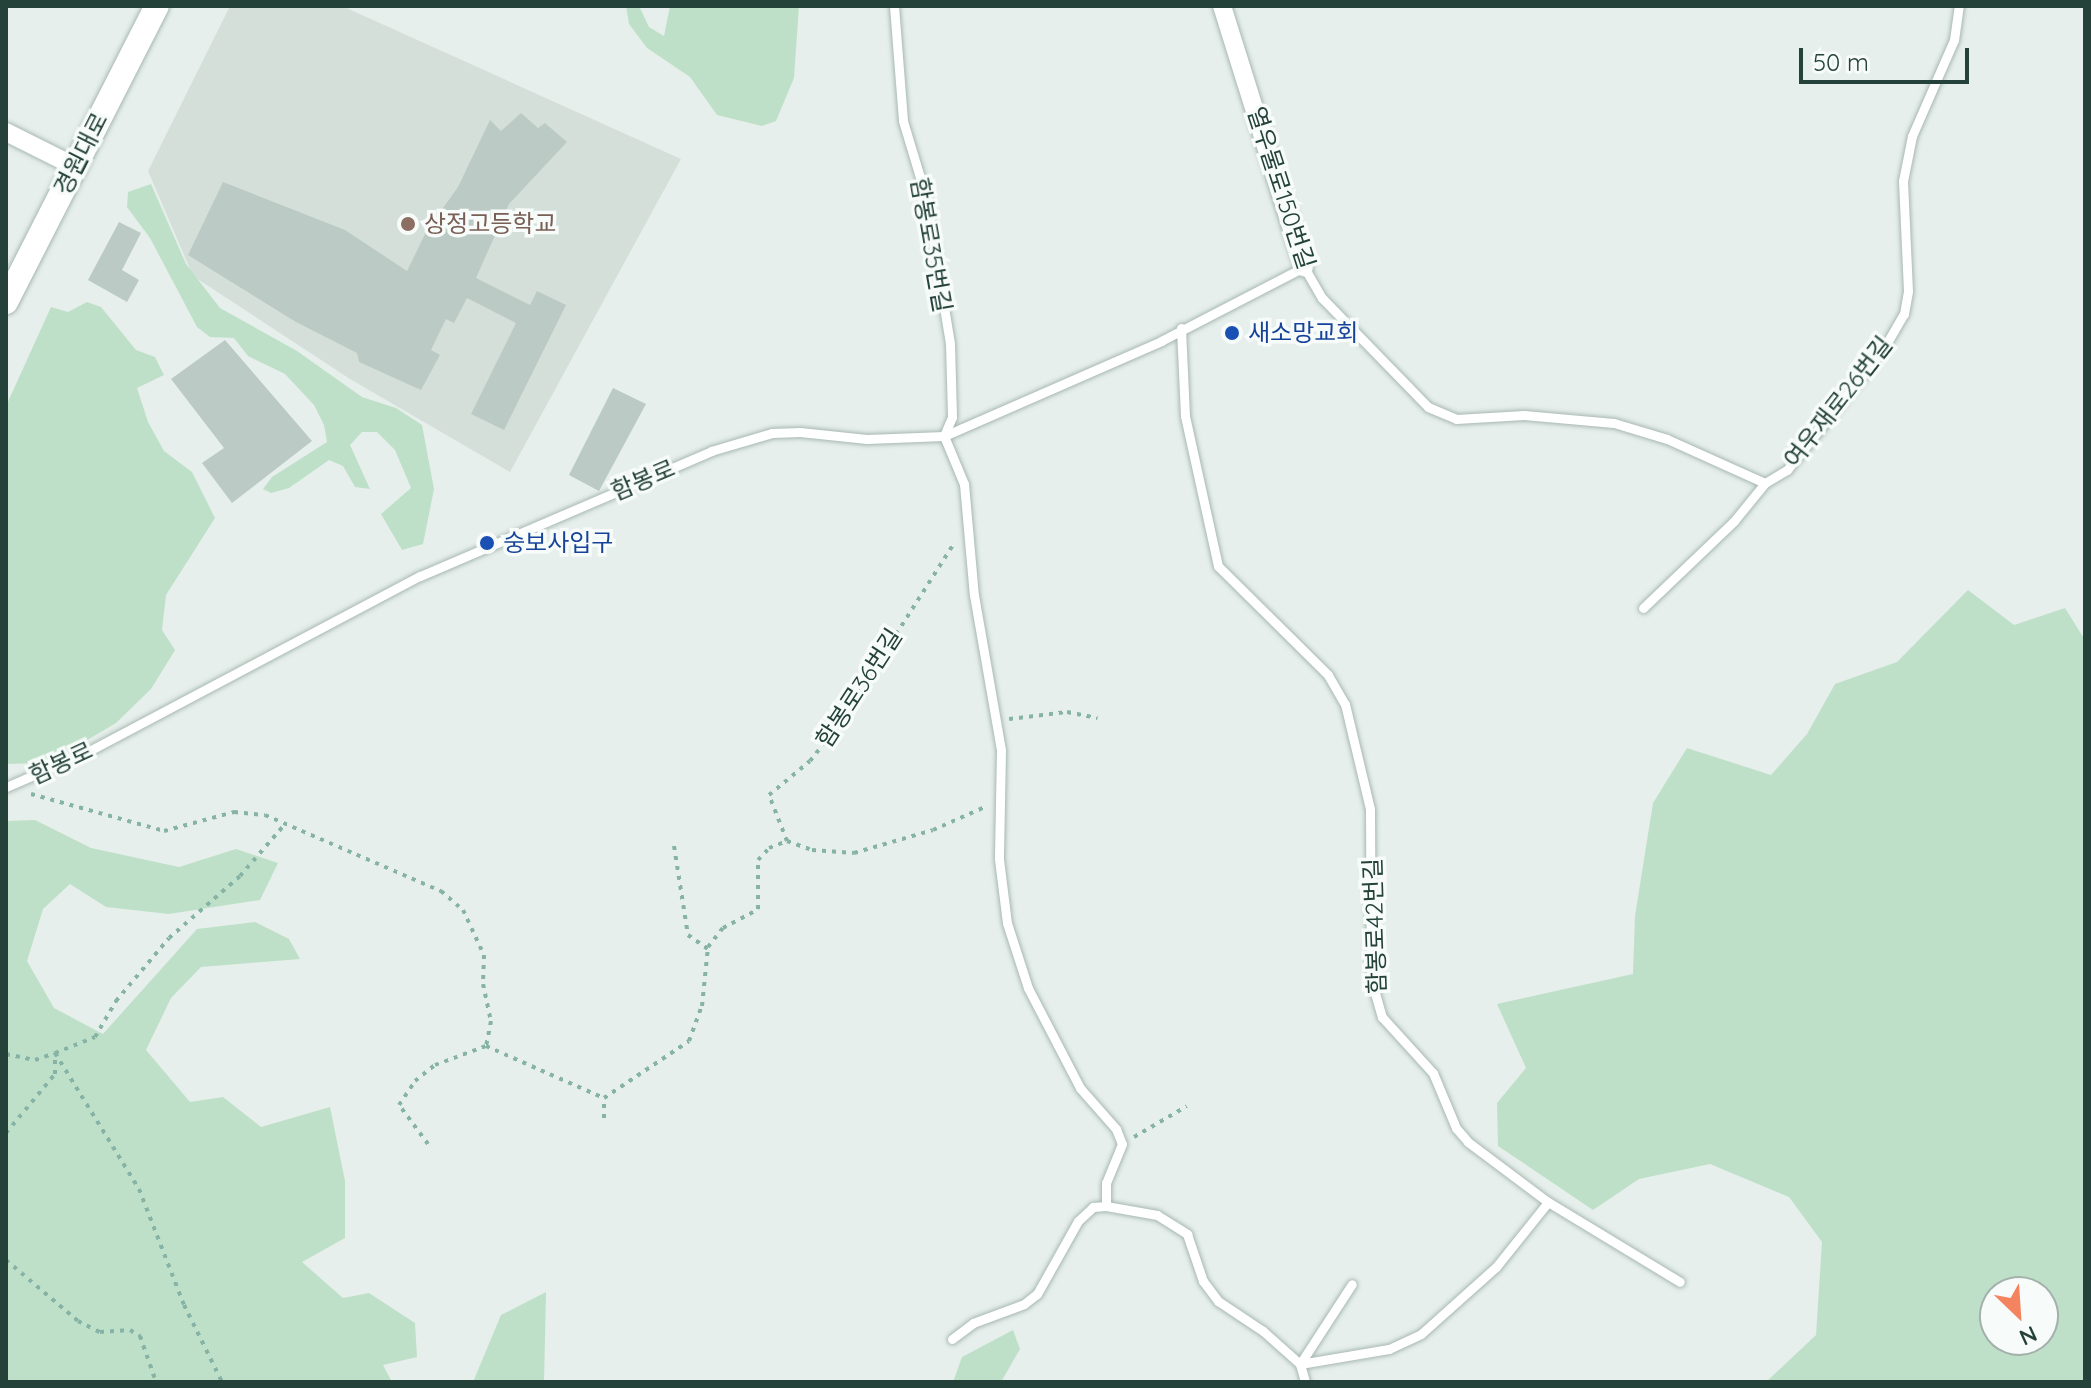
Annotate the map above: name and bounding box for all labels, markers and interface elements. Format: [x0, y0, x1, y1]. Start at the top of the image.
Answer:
scale bar [1803, 32, 1973, 82]
text: 50 m [1813, 47, 1869, 77]
street label: 열우물로150번길 [1241, 103, 1321, 273]
street label: 경원대로 [48, 108, 114, 200]
street label: 함봉로35번길 [905, 176, 957, 314]
place label: 상정고등학교 [424, 210, 556, 238]
marker: 상정고등학교 [399, 215, 417, 233]
place label: 새소망교회 [1248, 319, 1358, 347]
marker: 새소망교회 [1223, 324, 1241, 342]
street label: 여우재로26번길 [1778, 331, 1898, 473]
street label: 함봉로 [607, 454, 679, 506]
place label: 숭보사입구 [503, 529, 613, 557]
marker: 숭보사입구 [478, 534, 496, 552]
street label: 함봉로36번길 [810, 623, 908, 753]
street label: 함봉로 [25, 736, 97, 790]
street label: 함봉로42번길 [1358, 857, 1392, 995]
north arrow [1979, 1276, 2059, 1356]
text: N [2015, 1320, 2042, 1352]

